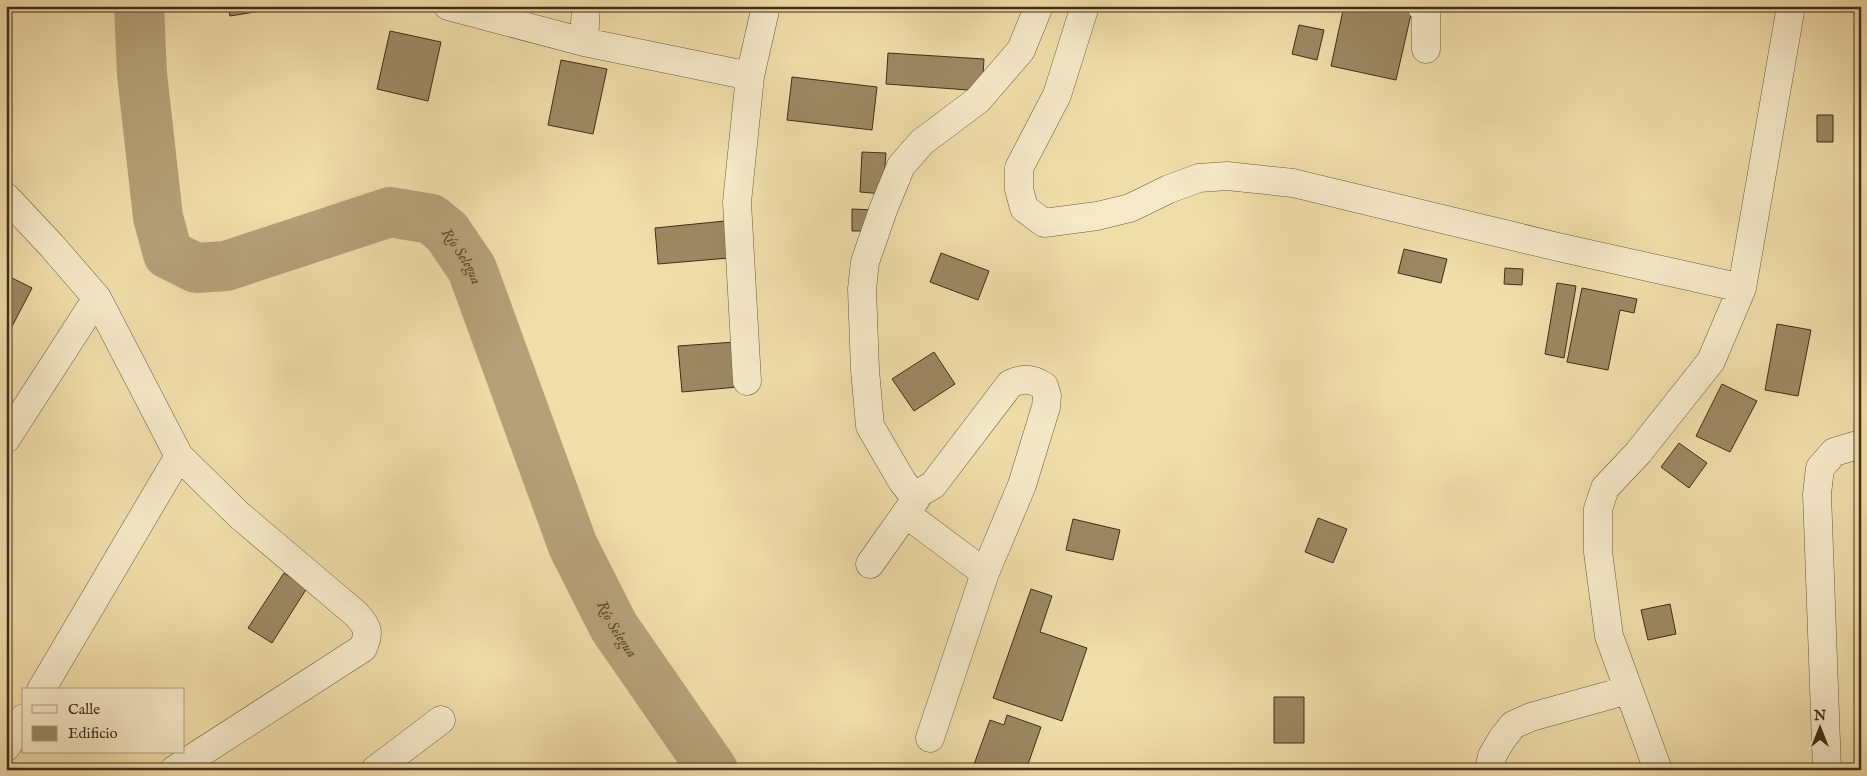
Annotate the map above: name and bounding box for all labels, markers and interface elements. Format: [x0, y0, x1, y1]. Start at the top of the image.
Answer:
water label: Río Selegua [437, 224, 486, 287]
water label: Río Selegua [593, 597, 642, 661]
legend [22, 688, 185, 754]
text: Calle [68, 700, 100, 719]
north arrow [1794, 704, 1844, 754]
text: N [1813, 707, 1826, 725]
text: Edificio [68, 724, 118, 743]

